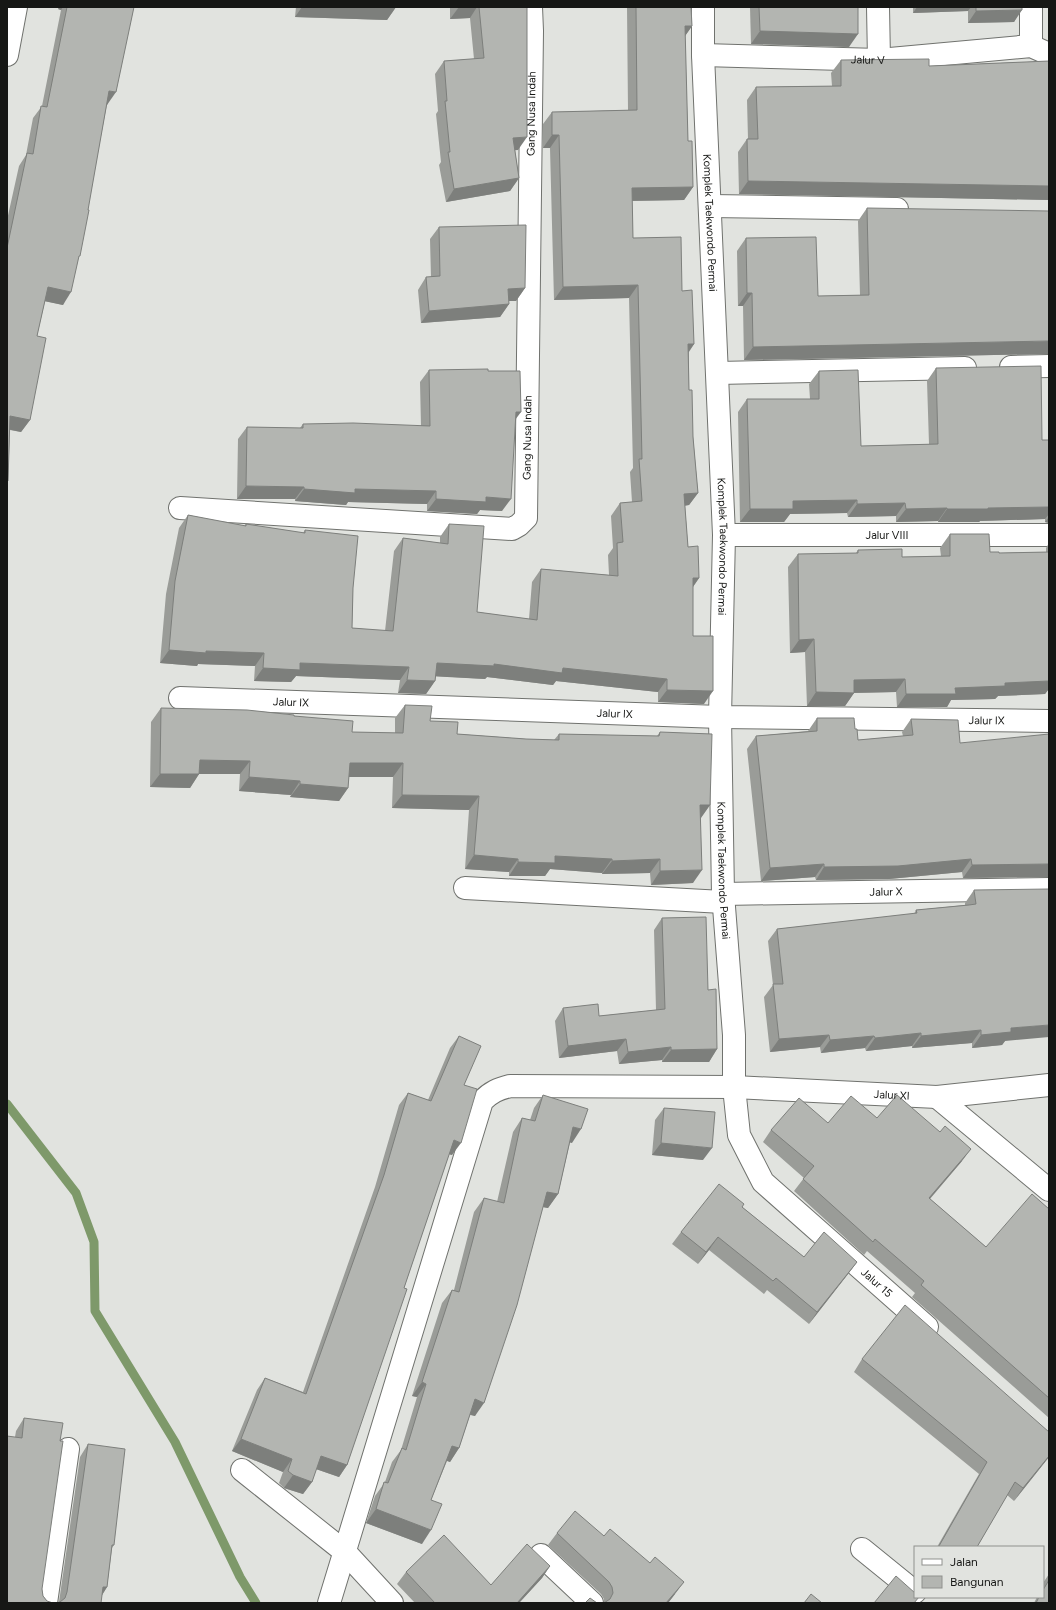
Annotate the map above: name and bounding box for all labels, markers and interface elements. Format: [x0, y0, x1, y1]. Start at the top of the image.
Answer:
street label: Jalur V [851, 53, 886, 67]
street label: Gang Nusa Indah [524, 71, 539, 156]
street label: Komplek Taekwondo Permai [700, 154, 719, 292]
street label: Gang Nusa Indah [520, 395, 535, 480]
street label: Komplek Taekwondo Permai [714, 477, 730, 616]
street label: Jalur VIII [866, 529, 908, 542]
street label: Jalur IX [273, 695, 309, 710]
street label: Jalur IX [596, 707, 633, 721]
street label: Jalur IX [969, 714, 1005, 727]
street label: Komplek Taekwondo Permai [714, 801, 733, 940]
street label: Jalur X [869, 885, 903, 899]
street label: Jalur XI [873, 1088, 910, 1103]
street label: Jalur 15 [858, 1266, 895, 1300]
legend [914, 1546, 1044, 1598]
text: Jalan [950, 1555, 978, 1569]
text: Bangunan [950, 1575, 1004, 1589]

